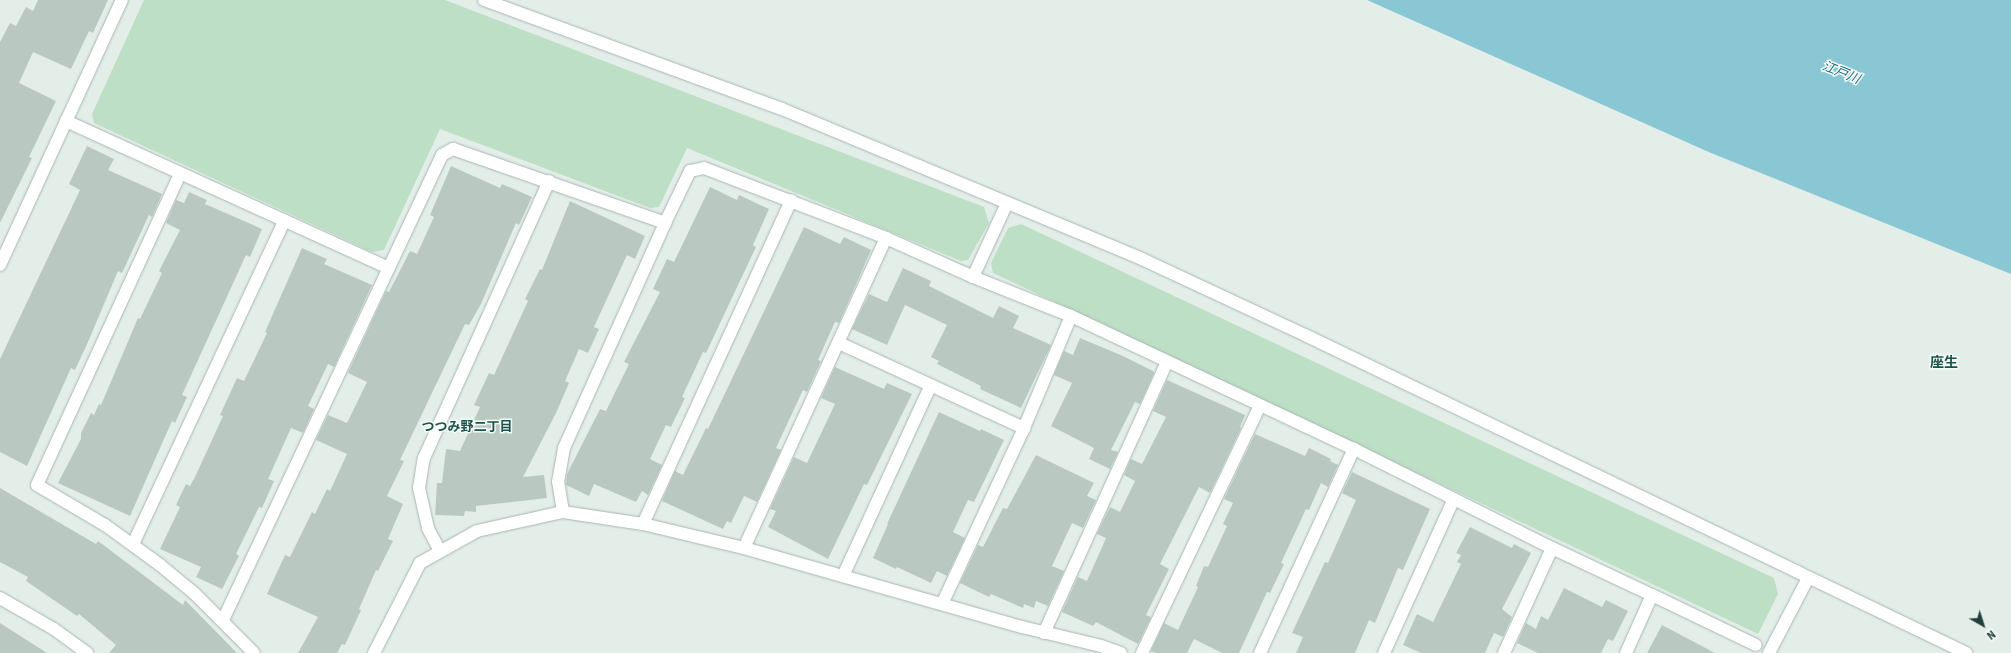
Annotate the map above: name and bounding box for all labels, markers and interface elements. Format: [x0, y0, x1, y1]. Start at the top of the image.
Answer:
water label: 江戸川 [1820, 58, 1862, 88]
district label: 座生 [1930, 355, 1958, 371]
district label: つつみ野二丁目 [422, 419, 512, 435]
north arrow [1963, 605, 2003, 645]
text: N [1983, 627, 1998, 643]

